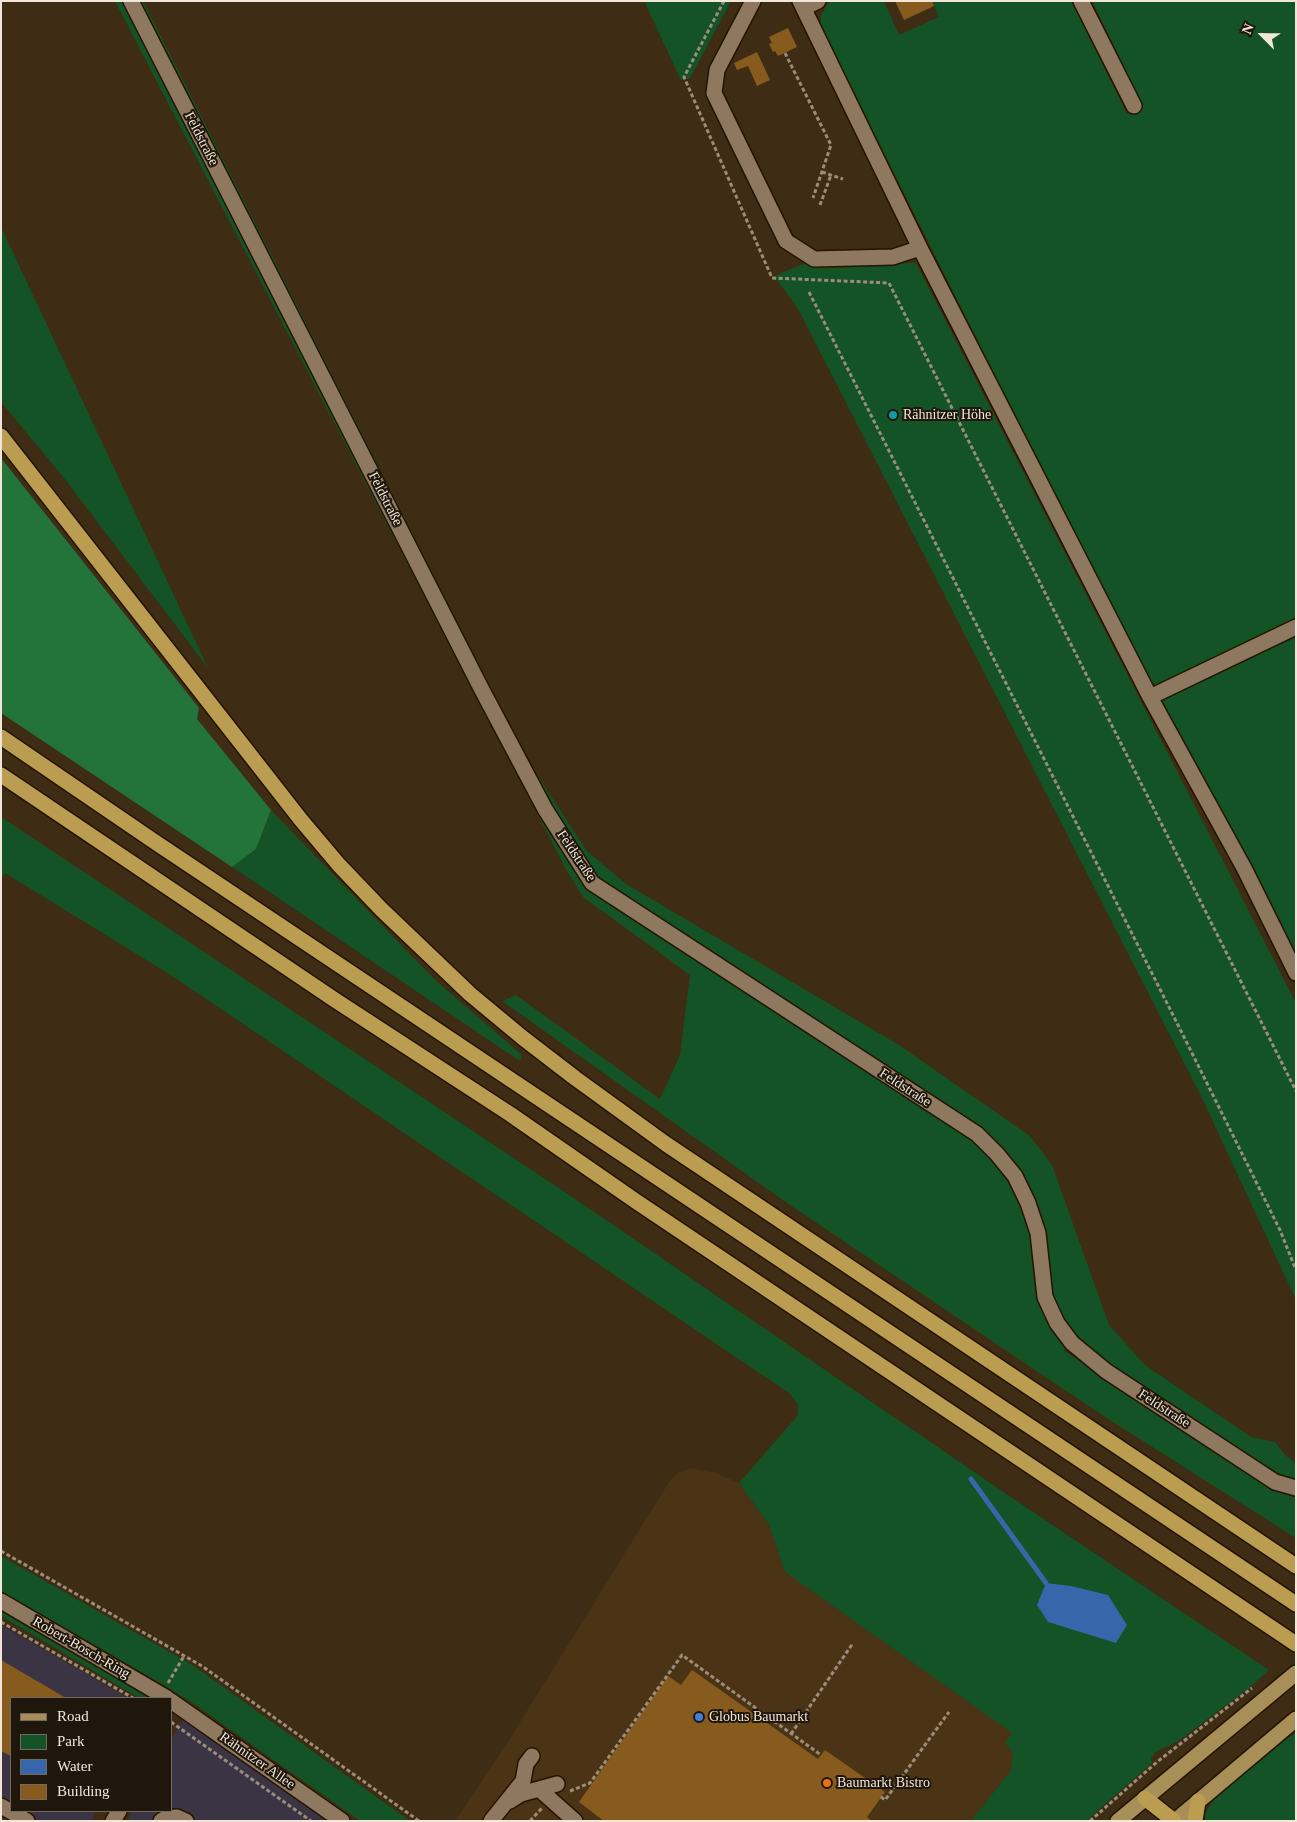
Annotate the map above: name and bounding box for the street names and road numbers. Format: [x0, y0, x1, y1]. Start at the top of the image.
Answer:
street label: Feldstraße [180, 109, 222, 169]
street label: Feldstraße [364, 469, 406, 529]
street label: Feldstraße [553, 827, 599, 885]
street label: Feldstraße [876, 1065, 934, 1111]
street label: Feldstraße [1135, 1386, 1193, 1432]
street label: Robert-Bosch-Ring [29, 1613, 133, 1683]
street label: Rähnitzer Allee [216, 1729, 298, 1793]

